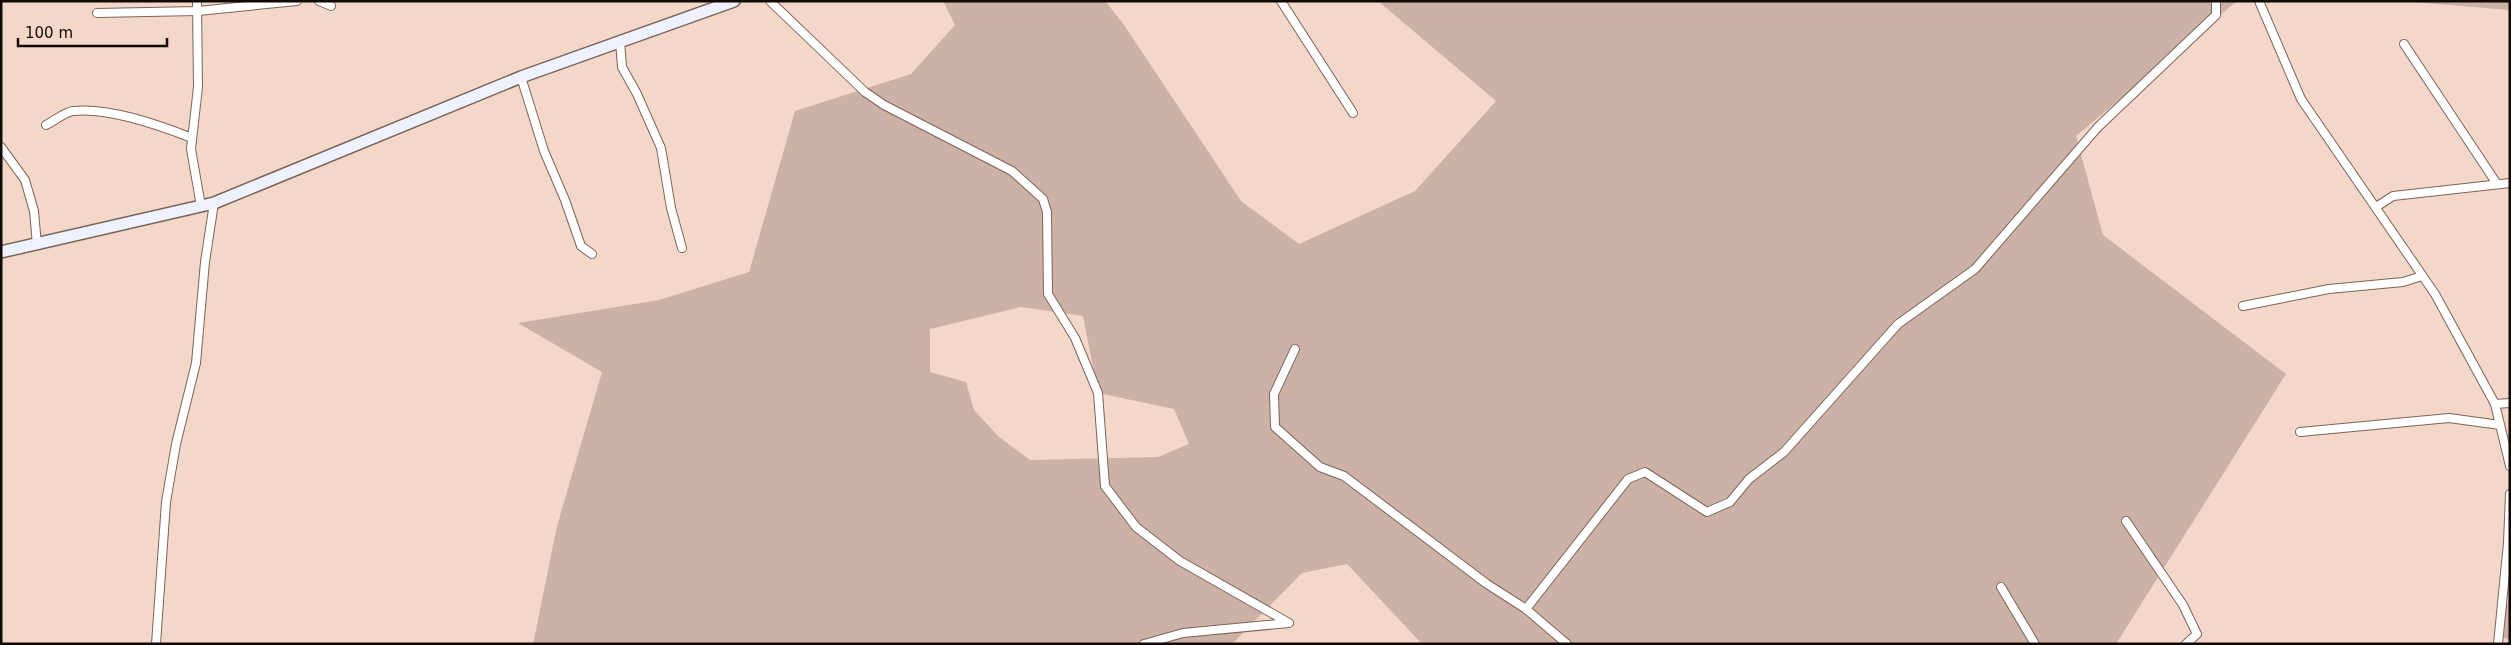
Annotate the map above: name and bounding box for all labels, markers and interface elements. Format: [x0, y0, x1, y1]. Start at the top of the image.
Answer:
scale bar [18, 15, 166, 47]
text: 100 m [25, 24, 73, 42]

